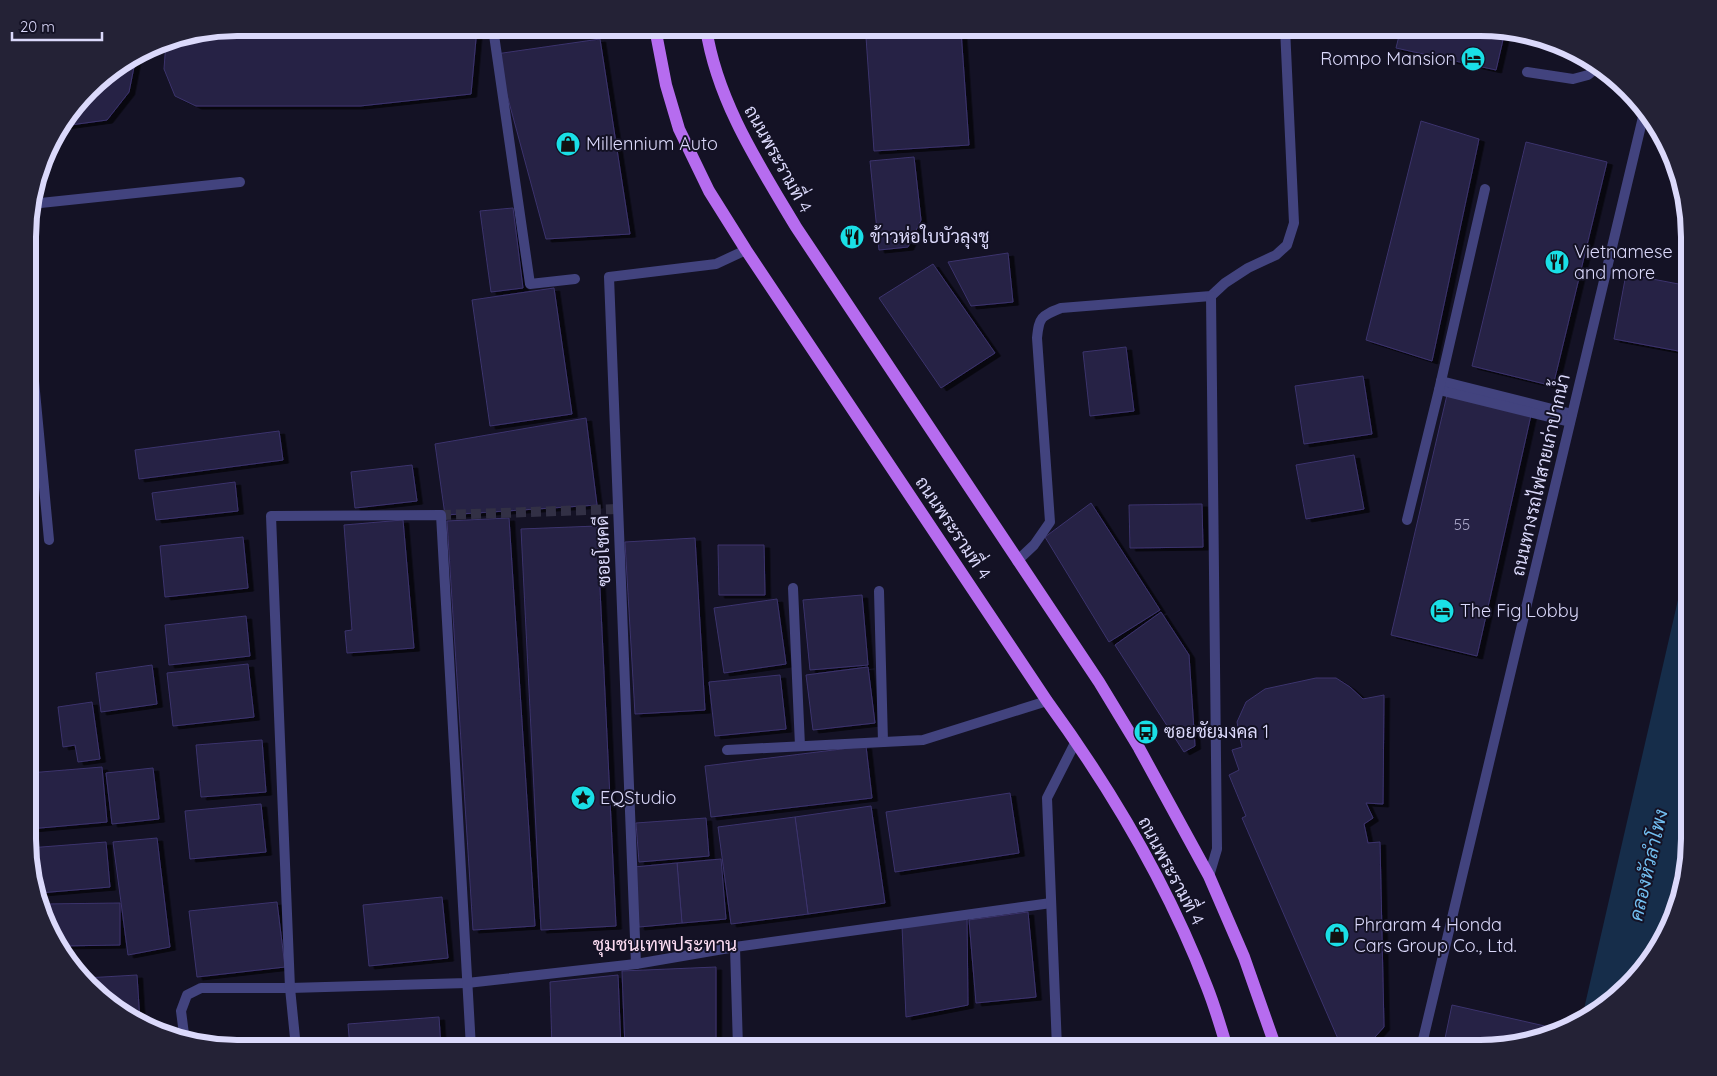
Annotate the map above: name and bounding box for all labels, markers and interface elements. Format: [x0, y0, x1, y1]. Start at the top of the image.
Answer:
scale bar [12, 10, 102, 42]
text: 20 m [20, 17, 55, 36]
hotel icon: Rompo Mansion [1460, 46, 1486, 72]
place label: Rompo Mansion [1320, 47, 1456, 70]
street label: ถนนพระรามที่ 4 [739, 99, 821, 217]
shop icon: Millennium Auto [555, 131, 581, 157]
place label: Millennium Auto [586, 132, 718, 155]
restaurant icon: ข้าวห่อใบบัวลุงชู [839, 224, 865, 250]
place label: ข้าวห่อใบบัวลุงชู [870, 224, 990, 250]
place label: Vietnamese and more [1574, 240, 1673, 284]
restaurant icon: Vietnamese and more [1544, 249, 1570, 275]
street label: ถนนทางรถไฟสายเก่าปากน้ำ [1502, 371, 1575, 578]
street label: ถนนพระรามที่ 4 [910, 470, 1000, 584]
street label: ซอยโชคดี [589, 515, 615, 587]
house number: 55 [1454, 515, 1470, 534]
hotel icon: The Fig Lobby [1429, 598, 1455, 624]
place label: The Fig Lobby [1460, 599, 1579, 622]
bus stop icon: ซอยชัยมงคล 1 [1133, 719, 1159, 745]
place label: ซอยชัยมงคล 1 [1164, 720, 1269, 743]
place icon: EQStudio [570, 785, 596, 811]
place label: EQStudio [600, 786, 676, 809]
water label: คลองหัวลำโพง [1624, 806, 1673, 923]
street label: ถนนพระรามที่ 4 [1133, 811, 1213, 929]
place label: Phraram 4 Honda Cars Group Co., Ltd. [1354, 913, 1517, 957]
shop icon: Phraram 4 Honda Cars Group Co., Ltd. [1324, 922, 1350, 948]
district label: ชุมชนเทพประทาน [593, 932, 737, 957]

